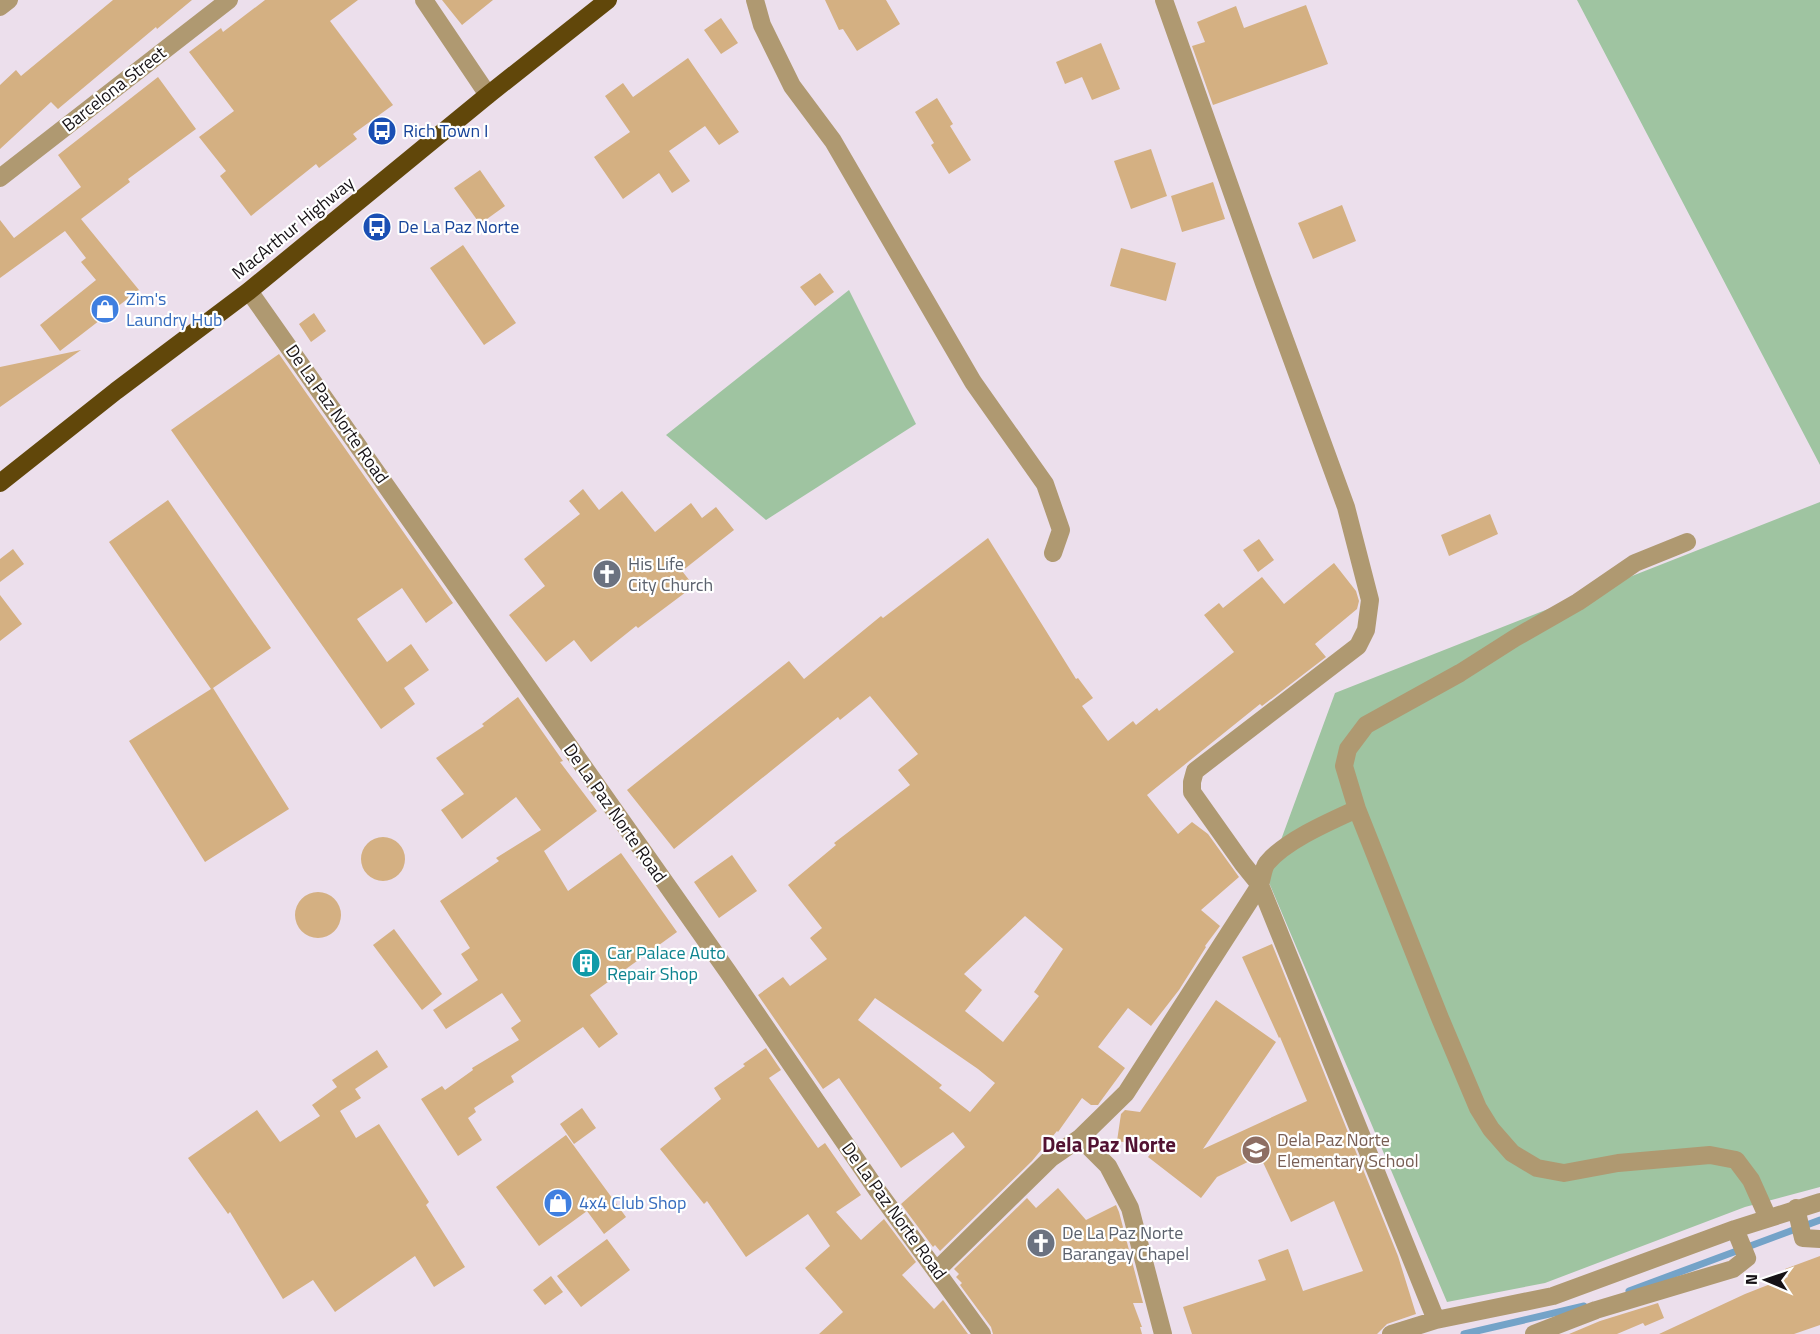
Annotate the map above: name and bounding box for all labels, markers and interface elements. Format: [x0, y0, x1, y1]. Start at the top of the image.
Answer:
street label: Barcelona Street [56, 39, 172, 138]
bus stop icon: Rich Town I [366, 115, 398, 147]
place label: Rich Town I [403, 117, 489, 144]
street label: MacArthur Highway [226, 169, 360, 286]
bus stop icon: De La Paz Norte [361, 211, 393, 243]
place label: De La Paz Norte [398, 213, 519, 240]
place label: Zim's Laundry Hub [126, 285, 222, 333]
shop icon: Zim's Laundry Hub [89, 293, 121, 325]
street label: De La Paz Norte Road [279, 339, 396, 489]
place label: His Life City Church [628, 550, 713, 598]
church icon: His Life City Church [591, 558, 623, 590]
street label: De La Paz Norte Road [557, 738, 674, 888]
place label: Car Palace Auto Repair Shop [607, 939, 726, 987]
building icon: Car Palace Auto Repair Shop [570, 947, 602, 979]
place label: Dela Paz Norte Elementary School [1277, 1126, 1419, 1174]
district label: Dela Paz Norte [1042, 1128, 1176, 1160]
school or university icon: Dela Paz Norte Elementary School [1240, 1134, 1272, 1166]
street label: De La Paz Norte Road [835, 1136, 954, 1285]
shop icon: 4x4 Club Shop [542, 1187, 574, 1219]
place label: 4x4 Club Shop [579, 1189, 687, 1216]
place label: De La Paz Norte Barangay Chapel [1062, 1219, 1189, 1267]
church icon: De La Paz Norte Barangay Chapel [1025, 1227, 1057, 1259]
north arrow [1736, 1250, 1796, 1310]
text: N [1739, 1274, 1763, 1285]

